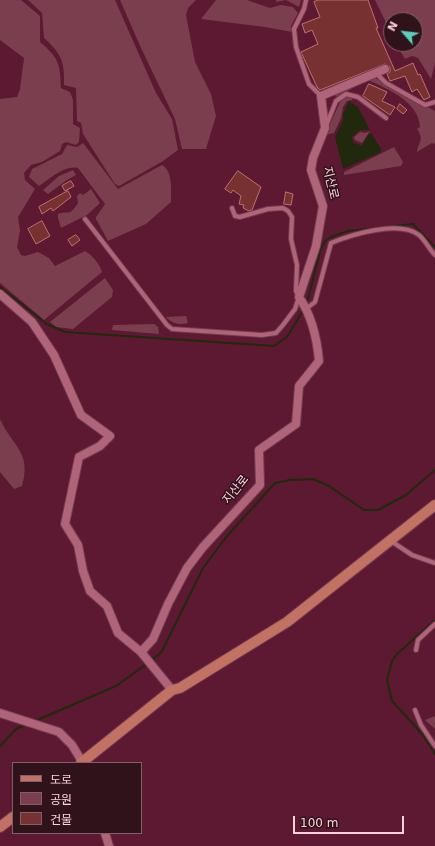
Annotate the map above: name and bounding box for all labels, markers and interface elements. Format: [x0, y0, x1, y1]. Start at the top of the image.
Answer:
north arrow [383, 12, 423, 52]
text: N [385, 19, 401, 34]
street label: 지산로 [319, 165, 341, 201]
street label: 지산로 [220, 473, 252, 507]
legend [12, 762, 142, 834]
text: 도로 [50, 773, 72, 787]
text: 공원 [50, 793, 72, 807]
scale bar [295, 808, 406, 834]
text: 건물 [50, 813, 72, 827]
text: 100 m [300, 816, 338, 830]

